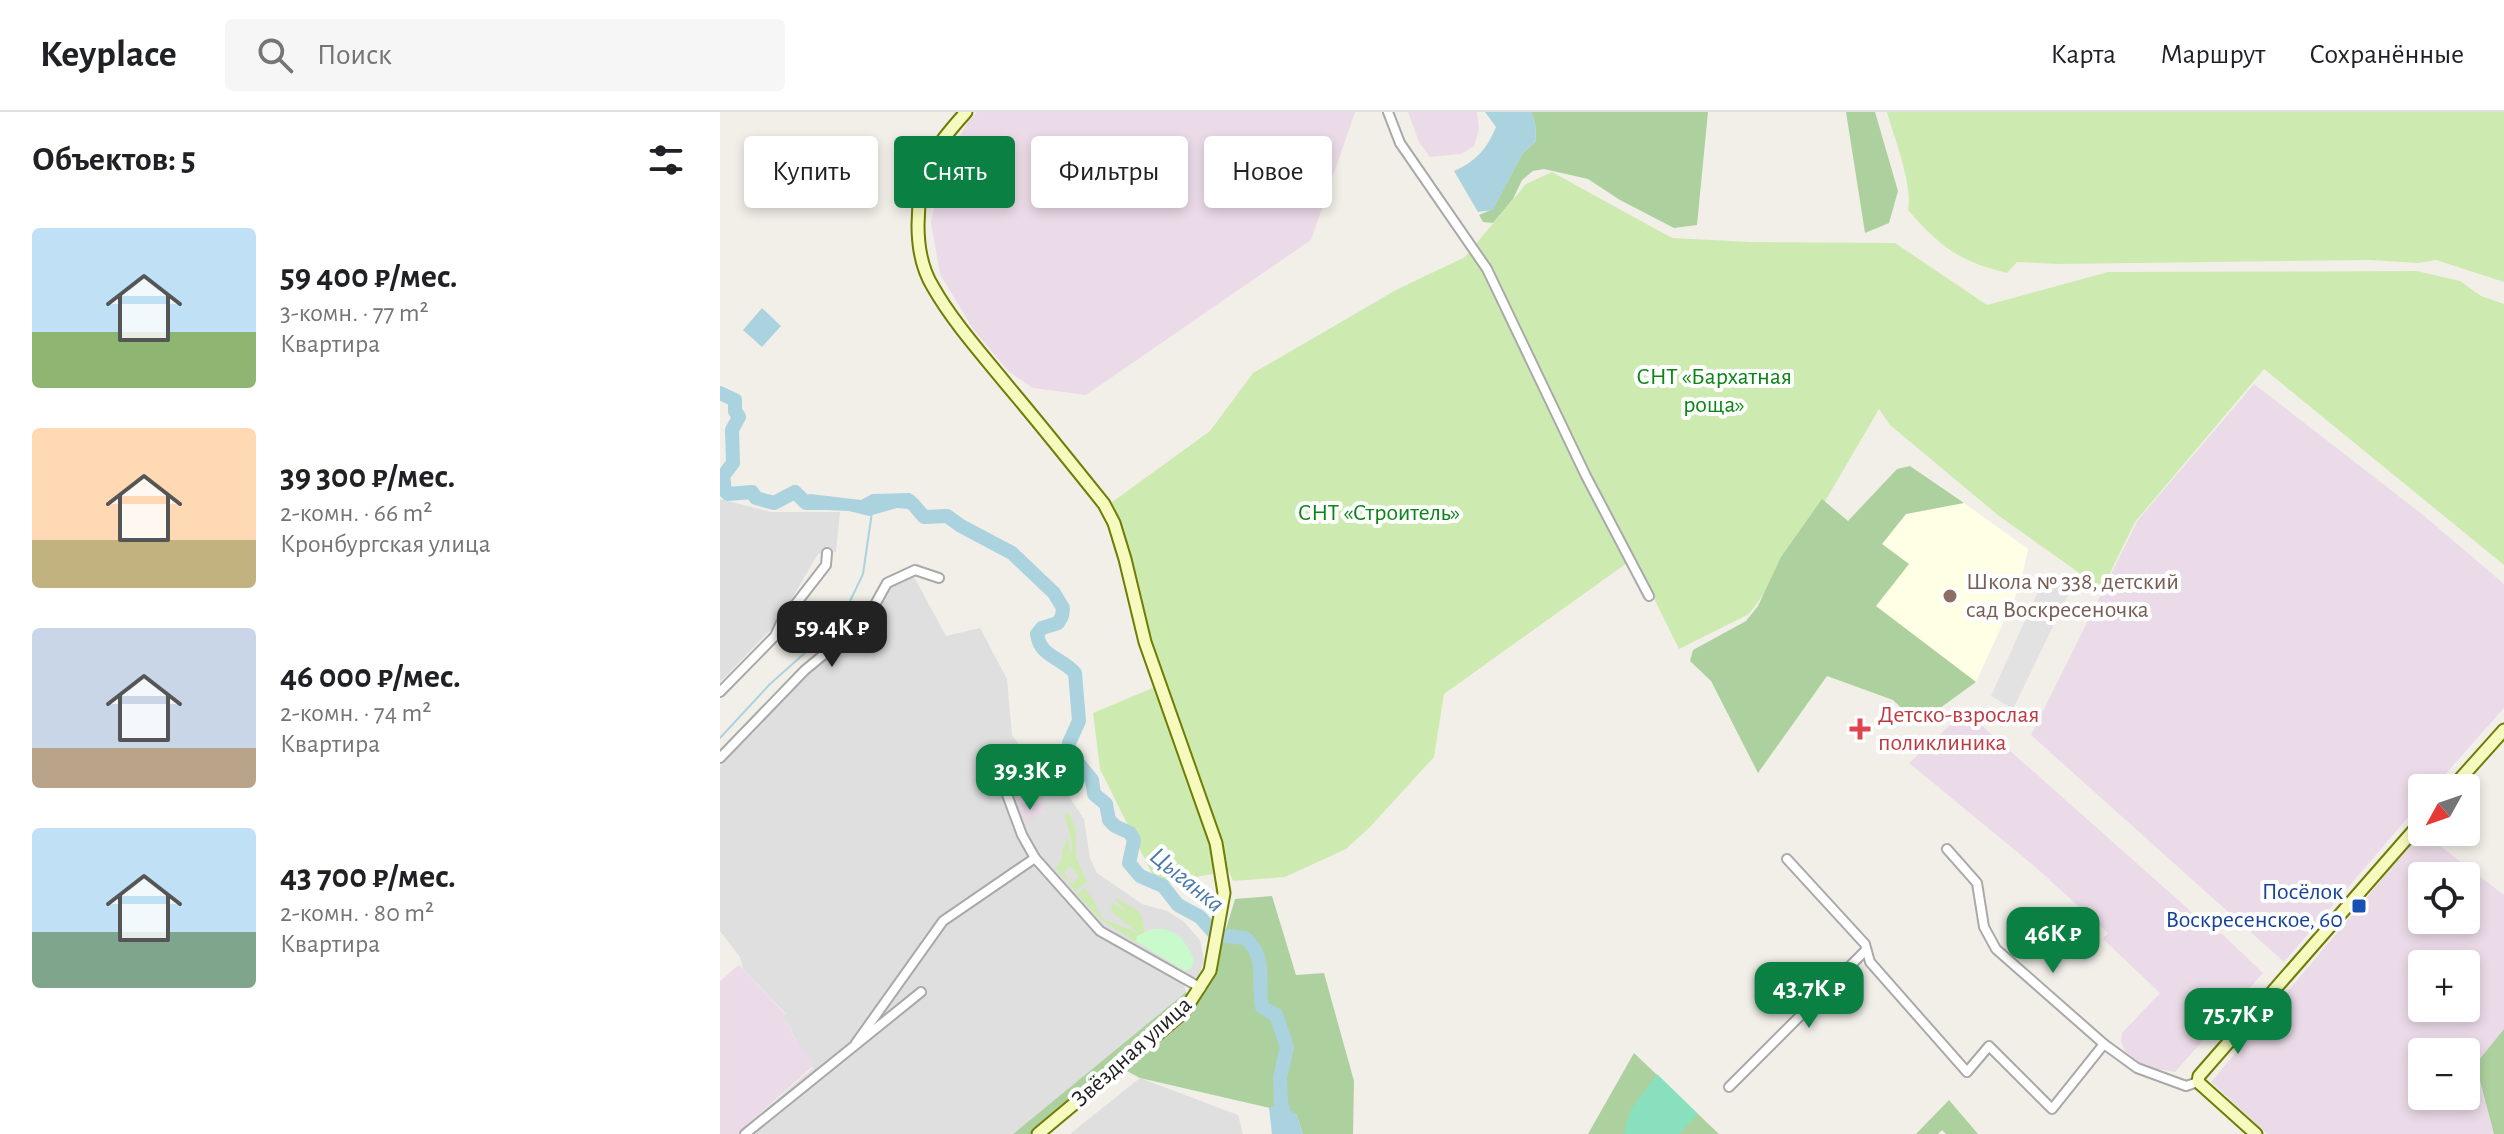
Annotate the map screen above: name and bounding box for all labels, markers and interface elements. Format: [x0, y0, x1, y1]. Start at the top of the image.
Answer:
search box [225, 19, 785, 91]
icon: search [253, 33, 297, 77]
text: Keyplace [40, 36, 177, 74]
text: Поиск [317, 40, 392, 70]
text: Карта [2050, 41, 2116, 69]
text: Маршрут [2160, 41, 2265, 69]
text: Сохранённые [2309, 41, 2464, 69]
chip: Купить [744, 136, 878, 208]
chip: Снять [894, 136, 1015, 208]
chip: Фильтры [1031, 136, 1188, 208]
chip: Новое [1204, 136, 1332, 208]
icon: filters [644, 138, 688, 182]
text: Объектов: 5 [32, 143, 196, 177]
icon: home [96, 260, 192, 356]
text: 59 400 ₽/мес. [280, 260, 458, 294]
text: 3-комн. · 77 m² [280, 300, 429, 326]
text: Квартира [280, 331, 380, 357]
park label: СНТ «Бархатная роща» [1636, 365, 1792, 417]
icon: home [96, 460, 192, 556]
text: 39 300 ₽/мес. [280, 460, 455, 494]
text: 2-комн. · 66 m² [280, 500, 432, 526]
park label: СНТ «Строитель» [1298, 501, 1460, 525]
text: Кронбургская улица [280, 531, 491, 557]
place label: Школа № 338, детский сад Воскресеночка [1966, 570, 2179, 622]
marker: Школа № 338, детский сад Воскресеночка [1941, 587, 1959, 605]
pin: 59.4K ₽ [758, 601, 906, 669]
text: 59.4K ₽ [795, 614, 869, 640]
icon: home [96, 660, 192, 756]
text: 46 000 ₽/мес. [280, 660, 461, 694]
text: 2-комн. · 74 m² [280, 700, 431, 726]
place label: Детско-взрослая поликлиника [1878, 703, 2039, 755]
marker: Детско-взрослая поликлиника [1849, 718, 1871, 740]
text: Квартира [280, 731, 380, 757]
pin: 39.3K ₽ [956, 744, 1104, 812]
text: 39.3K ₽ [994, 757, 1066, 783]
north arrow [2408, 774, 2480, 846]
map controls [2408, 774, 2480, 1110]
water label: Цыганка [1145, 843, 1229, 917]
icon: home [96, 860, 192, 956]
text: 43 700 ₽/мес. [280, 860, 456, 894]
button: locate [2408, 862, 2480, 934]
place label: Посёлок Воскресенское, 60 [2165, 880, 2343, 932]
marker: Посёлок Воскресенское, 60 [2350, 897, 2368, 915]
text: 2-комн. · 80 m² [280, 900, 434, 926]
pin: 46K ₽ [1997, 907, 2109, 975]
text: 46K ₽ [2025, 920, 2081, 946]
text: Квартира [280, 931, 380, 957]
button: + [2408, 950, 2480, 1022]
pin: 43.7K ₽ [1735, 962, 1883, 1030]
text: 43.7K ₽ [1773, 975, 1845, 1001]
pin: 75.7K ₽ [2164, 988, 2312, 1056]
street label: Звёздная улица [1068, 992, 1196, 1112]
text: 75.7K ₽ [2203, 1001, 2273, 1027]
button: − [2408, 1038, 2480, 1110]

